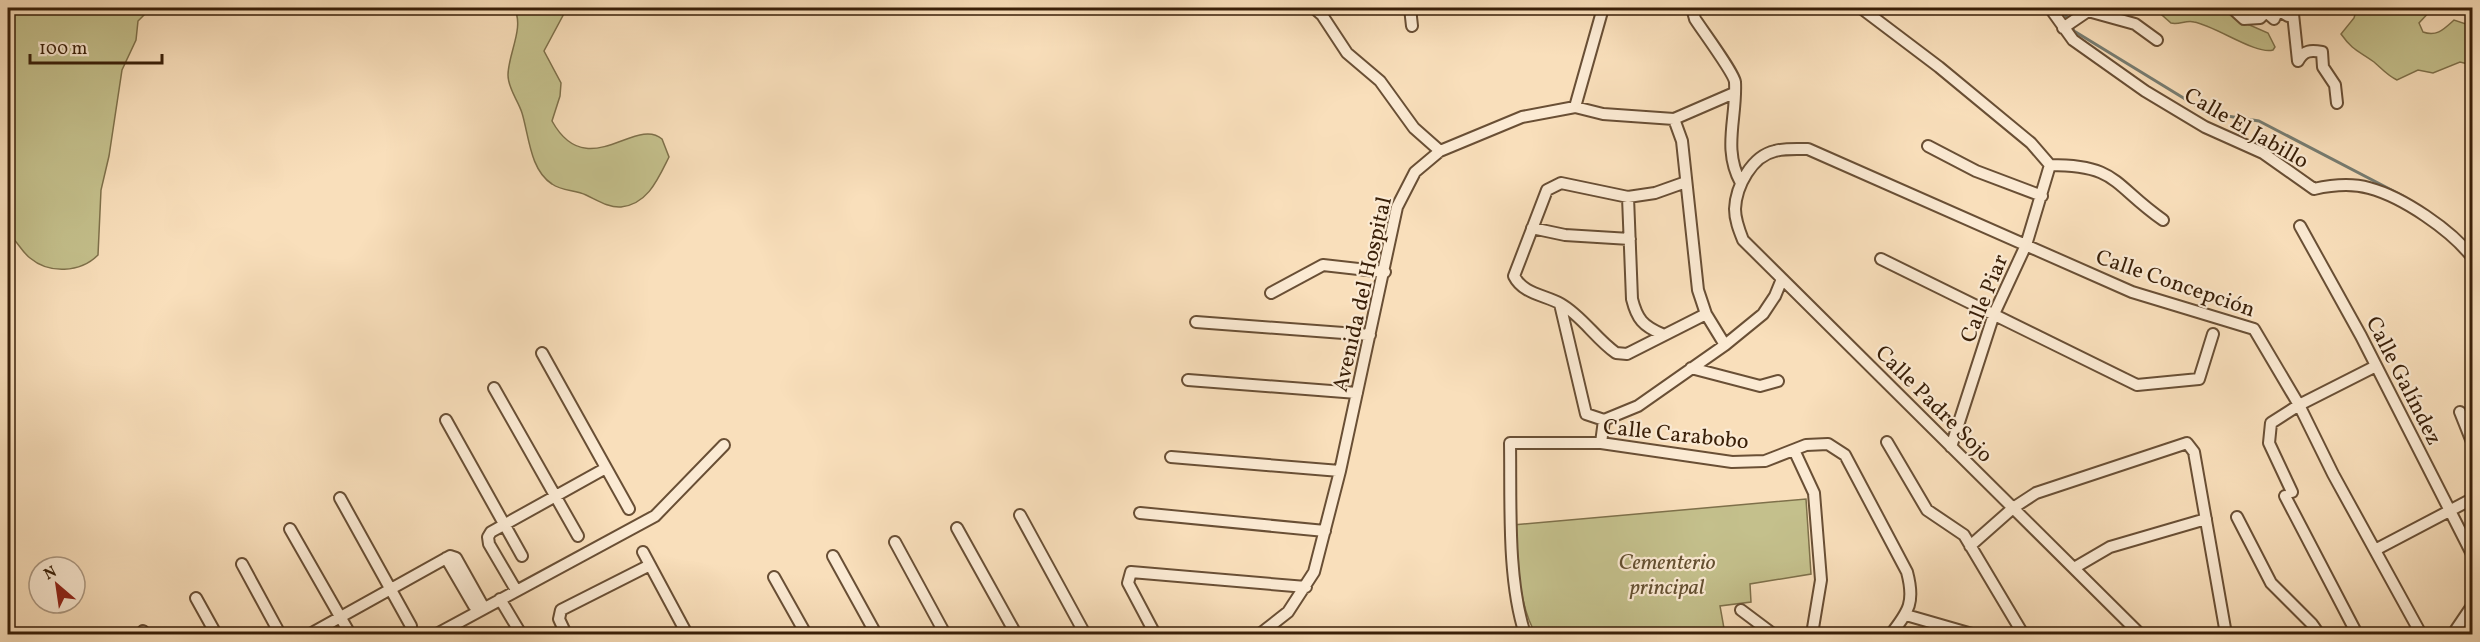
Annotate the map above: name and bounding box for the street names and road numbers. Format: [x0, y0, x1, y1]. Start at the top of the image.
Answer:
street label: Calle El Jabillo [2178, 81, 2314, 177]
street label: Avenida del Hospital [1326, 194, 1401, 395]
street label: Calle Concepción [2091, 243, 2259, 326]
street label: Calle Piar [1954, 250, 2017, 348]
street label: Calle Galíndez [2357, 311, 2448, 451]
street label: Calle Padre Sojo [1867, 339, 1999, 471]
street label: Calle Carabobo [1601, 412, 1750, 459]

